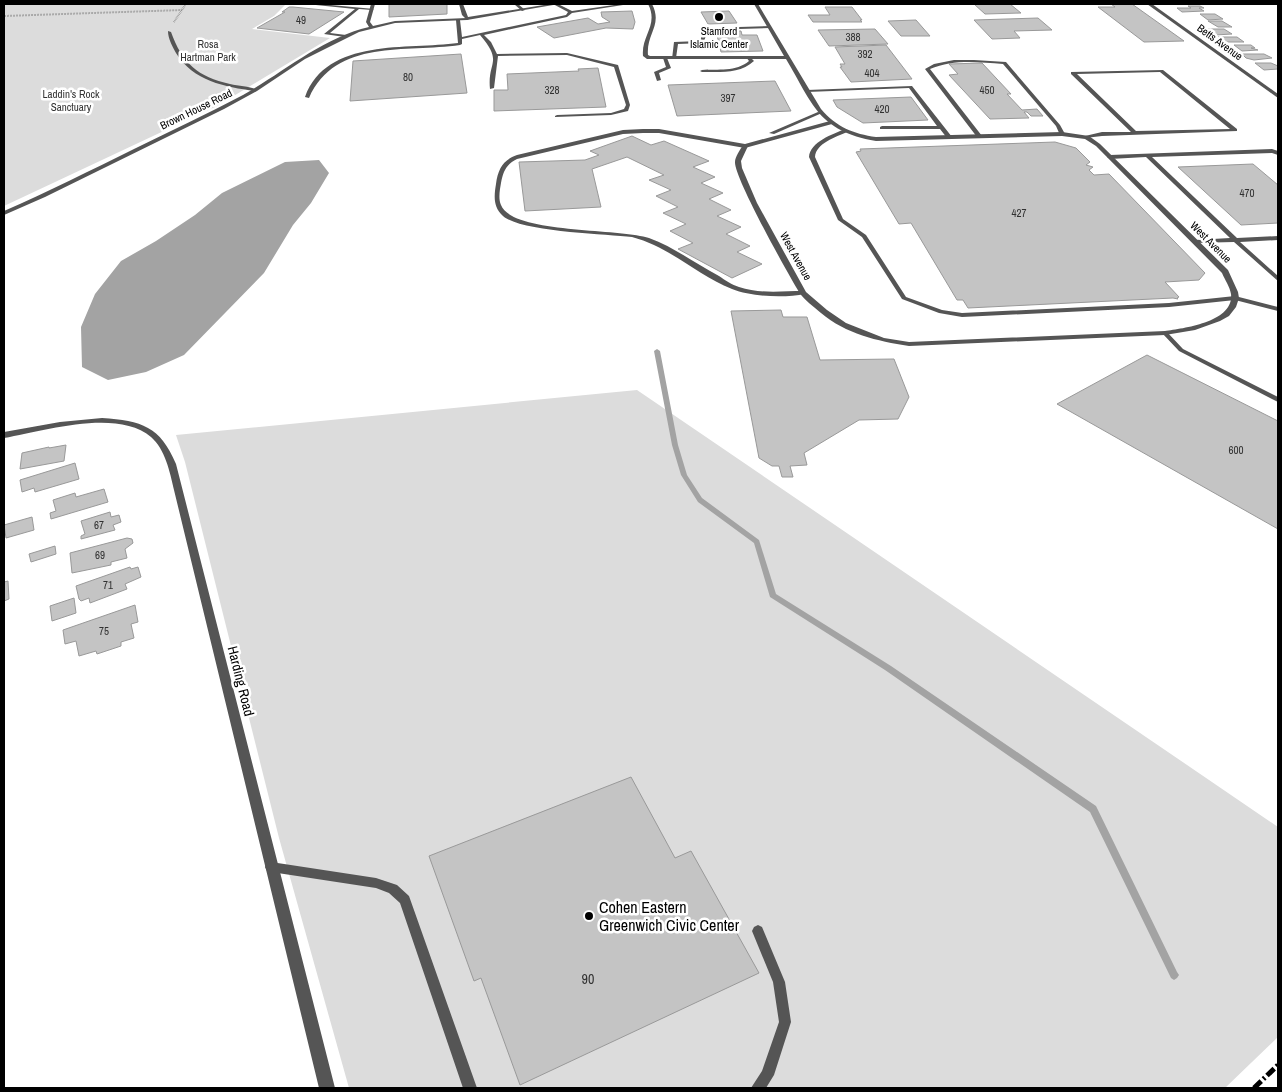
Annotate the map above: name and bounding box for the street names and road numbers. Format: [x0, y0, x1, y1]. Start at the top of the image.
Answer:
street label: Betts Avenue [1194, 21, 1246, 63]
street label: Brown House Road [158, 86, 234, 132]
street label: West Avenue [1187, 218, 1235, 266]
street label: West Avenue [777, 229, 815, 283]
street label: Harding Road [224, 644, 258, 718]

